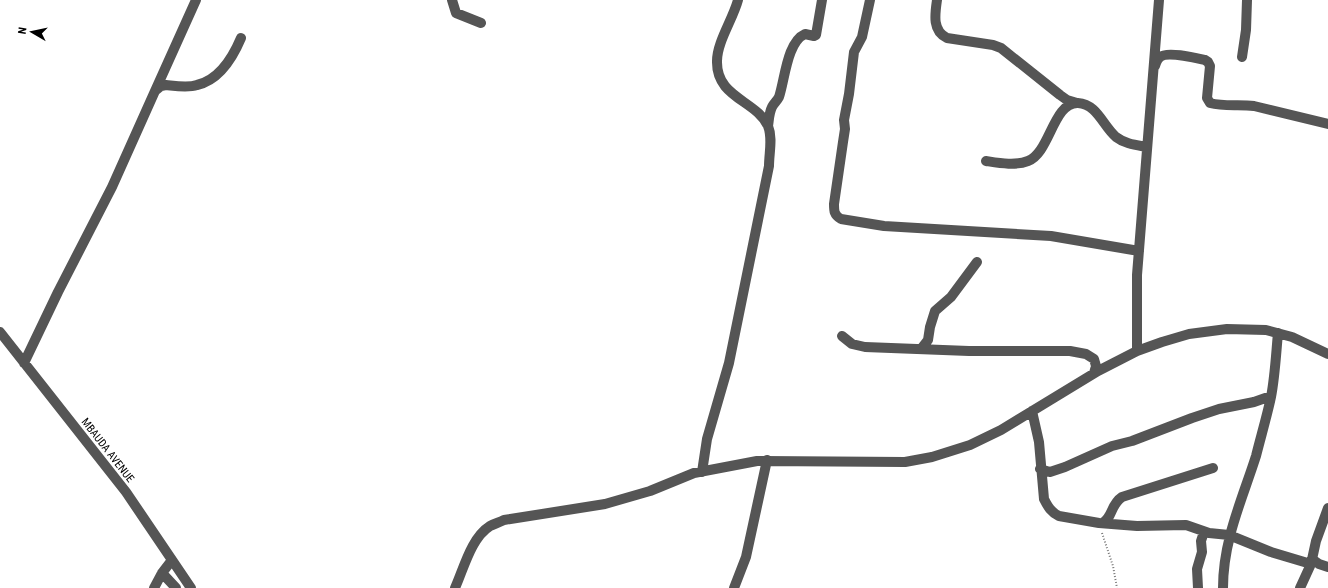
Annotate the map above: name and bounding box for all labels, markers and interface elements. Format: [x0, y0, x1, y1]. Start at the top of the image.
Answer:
north arrow [12, 12, 52, 52]
text: N [16, 26, 30, 35]
street label: MBAUDA AVENUE [79, 416, 137, 485]

